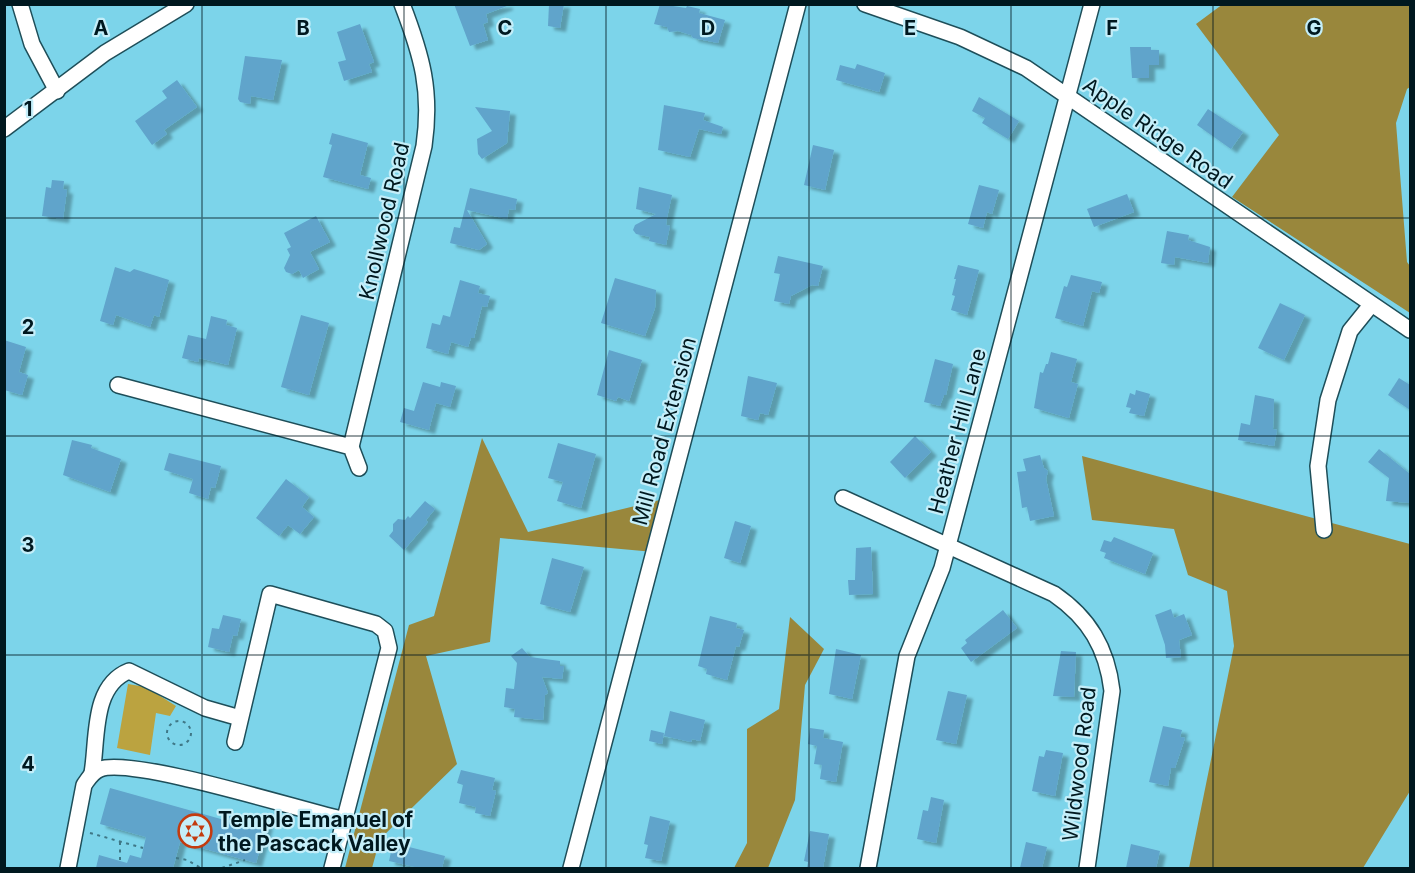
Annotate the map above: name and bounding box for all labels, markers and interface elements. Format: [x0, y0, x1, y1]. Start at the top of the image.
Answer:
text: A [94, 16, 109, 40]
text: B [296, 16, 310, 40]
text: C [498, 16, 512, 40]
text: D [701, 16, 715, 40]
text: E [904, 16, 916, 40]
text: F [1106, 16, 1118, 40]
text: G [1306, 16, 1322, 40]
street label: Apple Ridge Road [1079, 72, 1237, 194]
text: 1 [24, 97, 32, 121]
street label: Knollwood Road [354, 140, 414, 302]
text: 2 [22, 315, 34, 339]
street label: Mill Road Extension [627, 334, 701, 528]
street label: Heather Hill Lane [923, 346, 991, 516]
text: 3 [22, 533, 34, 557]
street label: Wildwood Road [1057, 685, 1101, 843]
text: 4 [21, 752, 35, 776]
place label: Temple Emanuel of the Pascack Valley [218, 807, 414, 856]
synagogue icon: Temple Emanuel of the Pascack Valley [177, 813, 213, 849]

